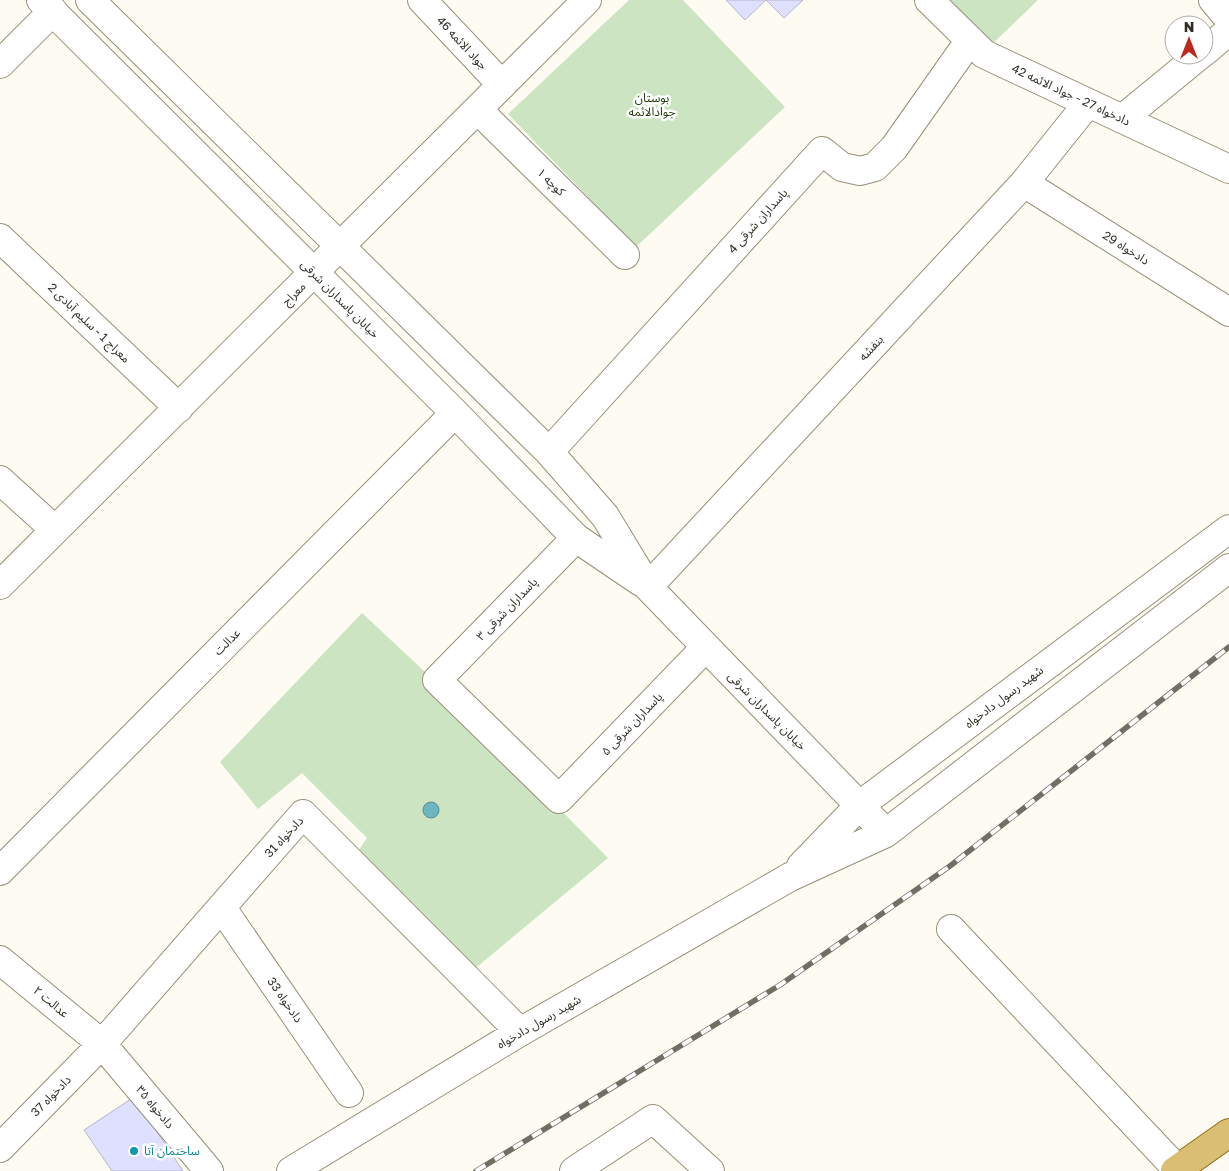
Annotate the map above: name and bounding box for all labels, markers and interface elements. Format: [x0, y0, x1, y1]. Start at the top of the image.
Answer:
street label: جواد الائمه 46 [434, 13, 491, 73]
north arrow [1164, 15, 1214, 65]
text: N [1184, 18, 1194, 35]
street label: دادخواه 27 - جواد الائمه 42 [1010, 60, 1133, 129]
park label: بوستان جوادالائمه [628, 90, 676, 119]
street label: کوچه ۱ [533, 165, 569, 200]
street label: پاسداران شرقی 4 [725, 185, 792, 257]
street label: دادخواه 29 [1100, 227, 1153, 268]
street label: خیابان پاسداران شرقی [297, 256, 383, 342]
street label: معراج [279, 279, 310, 310]
street label: معراج 1 - سلیم آبادی 2 [44, 280, 134, 367]
street label: بنفشه [855, 332, 886, 364]
street label: پاسداران شرقی ۳ [473, 574, 541, 644]
street label: عدالت [210, 625, 243, 658]
street label: شهید رسول دادخواه [961, 662, 1046, 731]
street label: خیابان پاسداران شرقی [724, 668, 810, 754]
street label: پاسداران شرقی ۵ [598, 689, 666, 759]
street label: دادخواه 31 [261, 813, 307, 860]
street label: دادخواه 33 [264, 974, 307, 1025]
street label: عدالت ۲ [31, 983, 72, 1021]
street label: شهید رسول دادخواه [494, 991, 583, 1052]
street label: دادخواه 37 [27, 1072, 74, 1119]
street label: دادخواه ۳۵ [133, 1082, 178, 1131]
place label: ساختمان آتا [144, 1143, 200, 1158]
marker: ساختمان آتا [128, 1145, 140, 1157]

